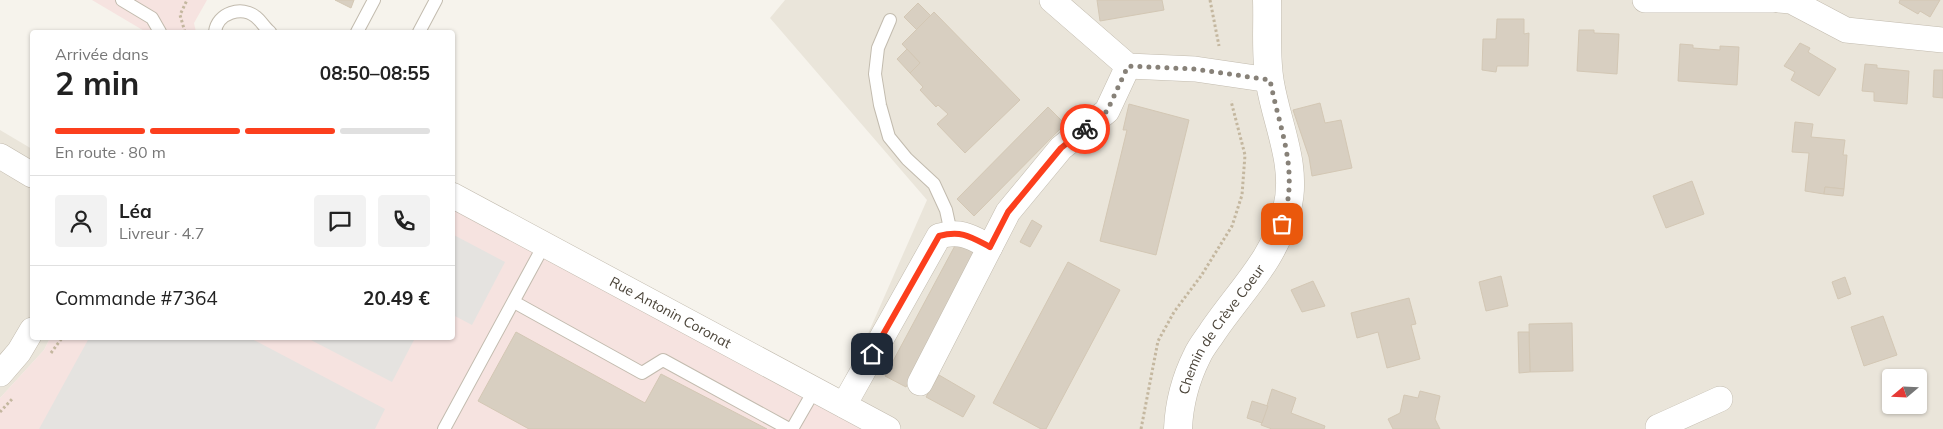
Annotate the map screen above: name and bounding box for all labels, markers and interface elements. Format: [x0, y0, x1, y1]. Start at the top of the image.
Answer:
text: Arrivée dans [55, 44, 149, 64]
text: 08:50–08:55 [320, 61, 430, 85]
text: 2 min [55, 63, 139, 103]
courier [1060, 104, 1110, 154]
icon: bike [1071, 115, 1099, 143]
text: En route · 80 m [55, 142, 166, 162]
button: person [55, 195, 107, 247]
button: chat [314, 195, 366, 247]
button: phone [378, 195, 430, 247]
text: Léa [119, 199, 152, 223]
pin [1261, 203, 1303, 245]
icon: bag [1268, 210, 1296, 238]
text: Livreur · 4.7 [119, 223, 204, 243]
street label: Chemin de Crève Coeur [1174, 260, 1269, 396]
street label: Rue Antonin Coronat [607, 272, 735, 352]
text: Commande #7364 [55, 286, 218, 310]
text: 20.49 € [363, 286, 430, 310]
pin [851, 333, 893, 375]
icon: home [858, 340, 886, 368]
north arrow [1882, 369, 1928, 414]
map controls [1882, 369, 1927, 414]

